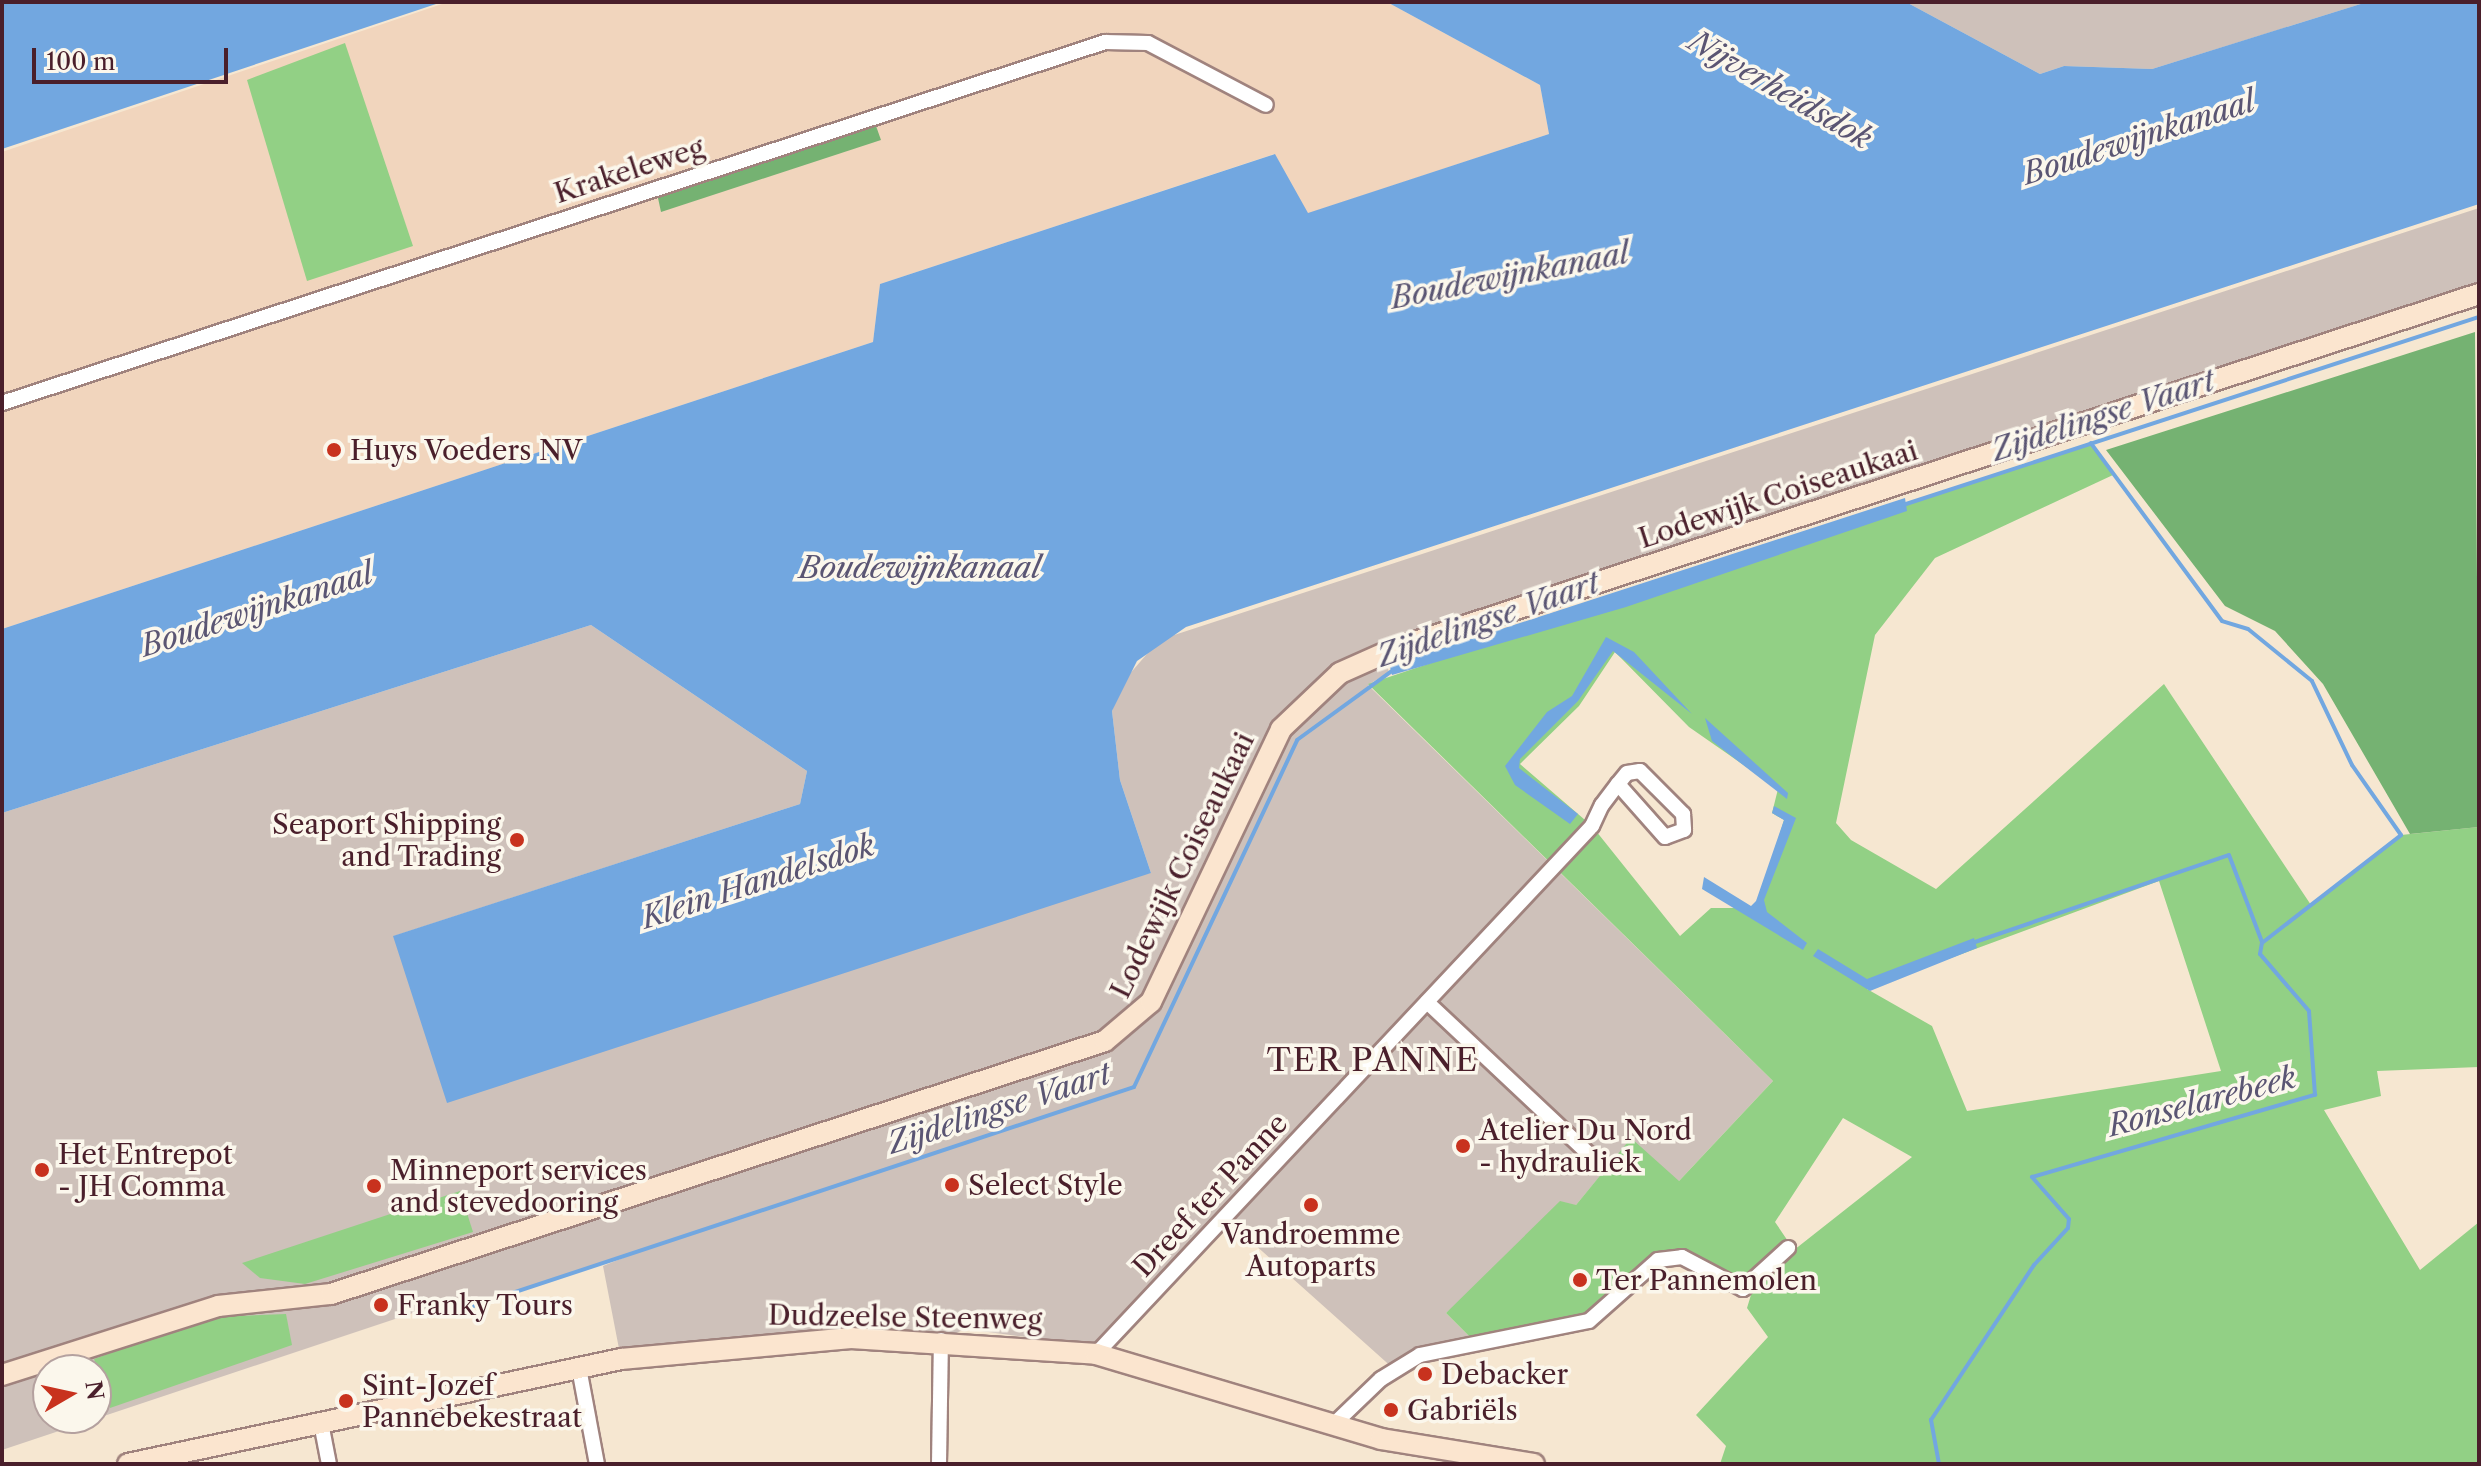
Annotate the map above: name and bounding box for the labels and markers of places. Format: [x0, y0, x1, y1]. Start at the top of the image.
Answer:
place label: Huys Voeders NV [350, 433, 583, 467]
marker: Huys Voeders NV [325, 441, 343, 459]
place label: Seaport Shipping and Trading [272, 807, 501, 873]
marker: Seaport Shipping and Trading [508, 831, 526, 849]
place label: Atelier Du Nord - hydrauliek [1479, 1113, 1692, 1179]
place label: Het Entrepot - JH Comma [58, 1137, 233, 1203]
marker: Atelier Du Nord - hydrauliek [1454, 1137, 1472, 1155]
place label: Minneport services and stevedooring [390, 1153, 647, 1219]
marker: Het Entrepot - JH Comma [33, 1161, 51, 1179]
place label: Select Style [968, 1168, 1123, 1202]
marker: Select Style [943, 1176, 961, 1194]
marker: Minneport services and stevedooring [365, 1177, 383, 1195]
marker: Vandroemme Autoparts [1302, 1196, 1320, 1214]
place label: Vandroemme Autoparts [1221, 1217, 1401, 1283]
place label: Ter Pannemolen [1596, 1263, 1818, 1297]
marker: Ter Pannemolen [1571, 1271, 1589, 1289]
place label: Franky Tours [397, 1288, 575, 1322]
marker: Franky Tours [372, 1296, 390, 1314]
place label: Debacker [1441, 1357, 1568, 1391]
marker: Debacker [1416, 1365, 1434, 1383]
place label: Sint-Jozef Pannebekestraat [362, 1368, 582, 1434]
marker: Sint-Jozef Pannebekestraat [337, 1392, 355, 1410]
place label: Gabriëls [1407, 1393, 1518, 1427]
marker: Gabriëls [1382, 1401, 1400, 1419]

